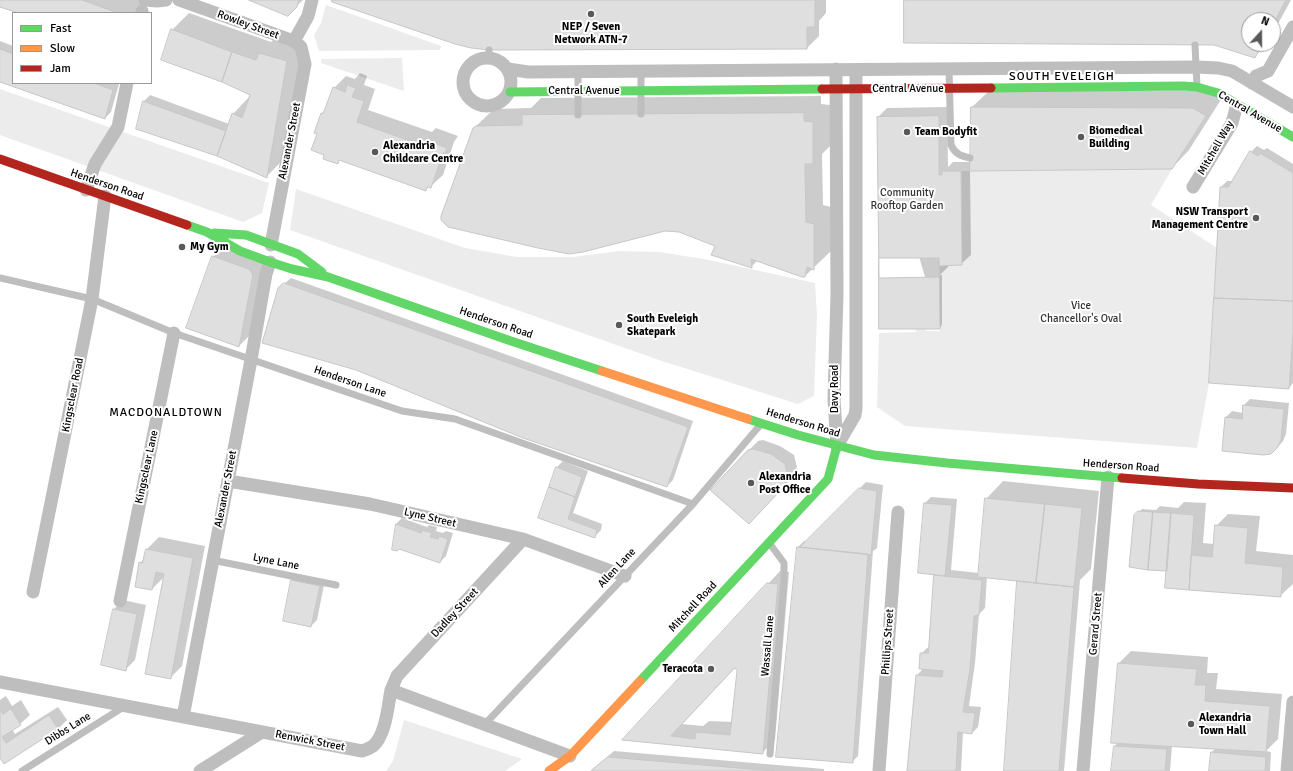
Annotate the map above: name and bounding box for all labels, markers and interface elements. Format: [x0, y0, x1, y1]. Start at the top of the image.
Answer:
street label: Rowley Street [215, 8, 281, 42]
marker: NEP / Seven Network ATN-7 [586, 9, 596, 19]
legend [12, 12, 152, 84]
north arrow [1241, 12, 1281, 52]
text: N [1259, 14, 1271, 29]
place label: NEP / Seven Network ATN-7 [554, 20, 628, 46]
text: Fast [50, 21, 71, 36]
text: Slow [50, 41, 75, 56]
text: Jam [50, 61, 71, 76]
district label: SOUTH EVELEIGH [1009, 70, 1115, 84]
street label: Central Avenue [872, 82, 944, 96]
street label: Central Avenue [548, 84, 620, 98]
street label: Central Avenue [1216, 88, 1284, 136]
street label: Alexander Street [276, 101, 304, 181]
street label: Mitchell Way [1195, 118, 1237, 178]
place label: Biomedical Building [1089, 124, 1143, 150]
place label: Team Bodyfit [915, 125, 977, 139]
marker: Team Bodyfit [902, 127, 912, 137]
marker: Biomedical Building [1076, 132, 1086, 142]
place label: Alexandria Childcare Centre [383, 139, 463, 165]
marker: Alexandria Childcare Centre [370, 147, 380, 157]
street label: Henderson Road [69, 166, 145, 204]
park label: Community Rooftop Garden [871, 186, 943, 212]
place label: NSW Transport Management Centre [1151, 205, 1248, 231]
marker: NSW Transport Management Centre [1251, 213, 1261, 223]
place label: My Gym [190, 240, 229, 254]
marker: My Gym [177, 242, 187, 252]
park label: Vice Chancellor's Oval [1040, 299, 1122, 325]
street label: Henderson Road [458, 304, 534, 342]
place label: South Eveleigh Skatepark [627, 312, 698, 338]
marker: South Eveleigh Skatepark [614, 320, 624, 330]
street label: Kingsclear Road [59, 357, 87, 433]
street label: Henderson Lane [312, 363, 388, 401]
street label: Davy Road [828, 365, 842, 413]
street label: Henderson Road [764, 405, 842, 441]
district label: MACDONALDTOWN [109, 406, 223, 420]
street label: Kingsclear Lane [133, 429, 161, 505]
street label: Alexander Street [212, 449, 240, 529]
street label: Henderson Road [1082, 457, 1160, 475]
place label: Alexandria Post Office [759, 470, 811, 496]
marker: Alexandria Post Office [746, 478, 756, 488]
street label: Lyne Street [403, 506, 457, 530]
street label: Allen Lane [595, 545, 639, 591]
street label: Lyne Lane [252, 551, 300, 573]
street label: Mitchell Road [666, 579, 720, 635]
street label: Dadley Street [429, 585, 481, 641]
street label: Gerard Street [1087, 592, 1105, 656]
street label: Phillips Street [879, 609, 897, 675]
street label: Wassall Lane [759, 615, 777, 677]
place label: Teracota [662, 662, 703, 676]
marker: Teracota [706, 664, 716, 674]
street label: Dibbs Lane [43, 710, 93, 748]
place label: Alexandria Town Hall [1199, 711, 1251, 737]
marker: Alexandria Town Hall [1186, 719, 1196, 729]
street label: Renwick Street [274, 728, 346, 754]

